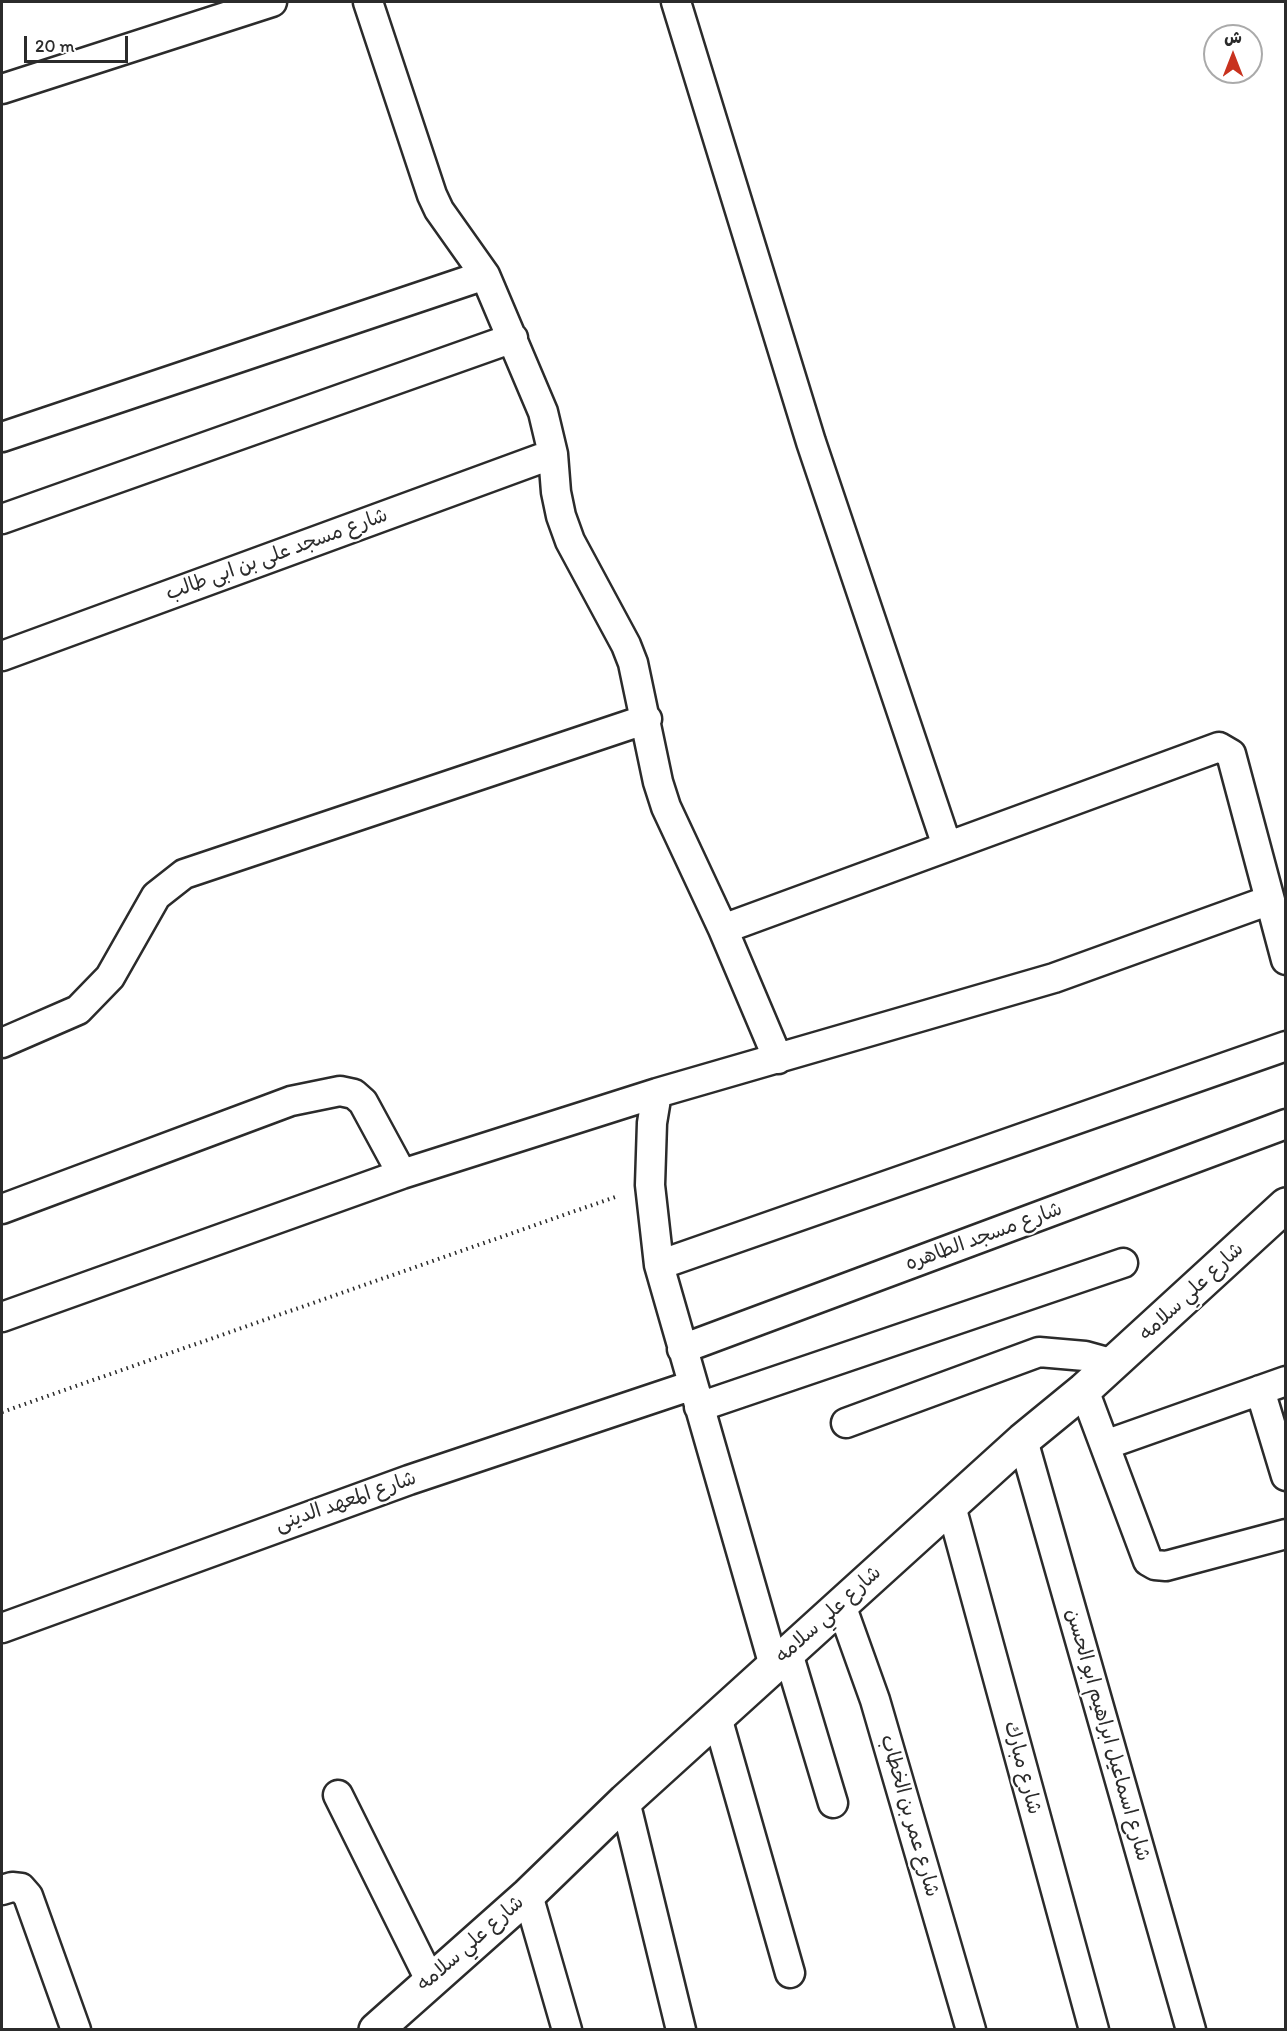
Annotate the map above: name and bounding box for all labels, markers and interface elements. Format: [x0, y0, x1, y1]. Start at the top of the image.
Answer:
scale bar [27, 24, 130, 62]
north arrow [1203, 24, 1263, 84]
text: ش [1224, 28, 1242, 47]
text: 20 m [35, 35, 75, 57]
street label: شارع مسجد على بن ابى طالب [163, 504, 391, 606]
street label: شارع مسجد الطاهره [902, 1198, 1066, 1276]
street label: شارع علي سلامه [1135, 1238, 1249, 1346]
street label: شارع المعهد الدينى [272, 1467, 420, 1537]
street label: شارع علي سلامه [771, 1561, 887, 1669]
street label: شارع اسماعيل ابراهيم ابو الحسن [1059, 1606, 1155, 1864]
street label: شارع مبارك [998, 1719, 1046, 1817]
street label: شارع عمر بن الخطاب [874, 1732, 944, 1900]
street label: شارع علي سلامه [413, 1891, 529, 1997]

